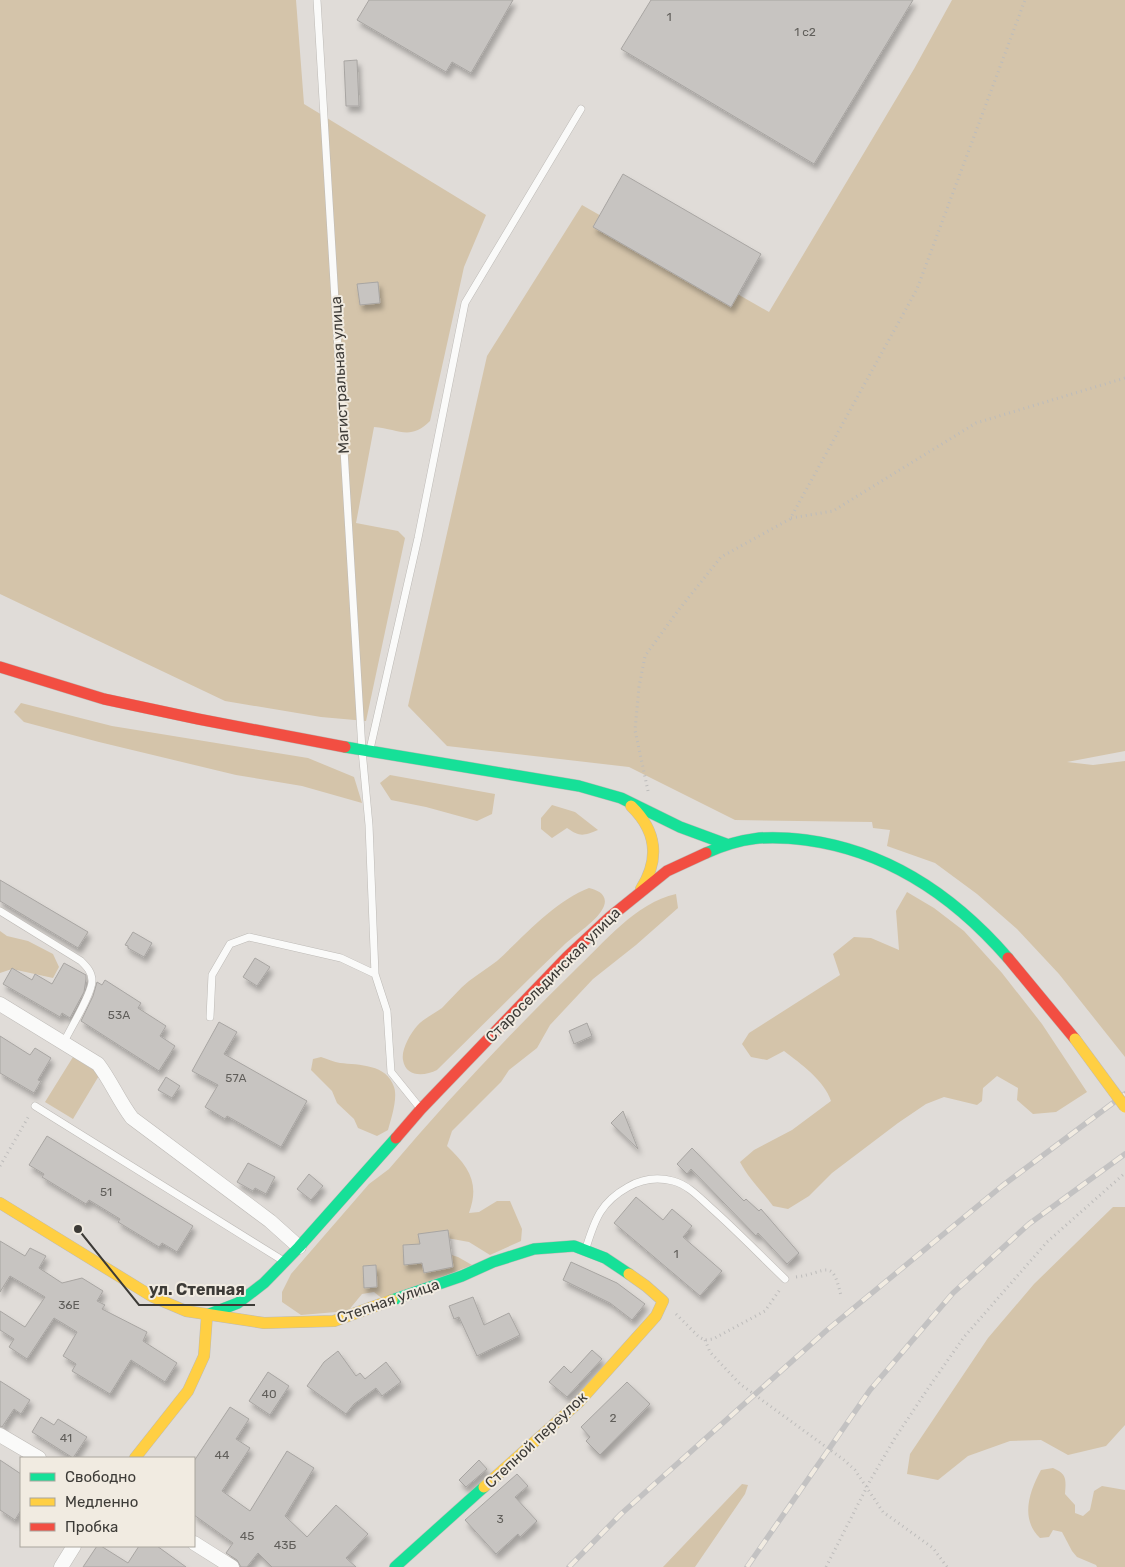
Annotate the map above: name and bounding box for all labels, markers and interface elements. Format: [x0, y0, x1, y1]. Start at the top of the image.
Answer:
house number: 1 [666, 10, 672, 24]
house number: 1 с2 [794, 25, 816, 39]
street label: Магистральная улица [327, 296, 353, 454]
street label: Старосельдинская улица [482, 904, 624, 1046]
house number: 53А [108, 1008, 130, 1022]
house number: 57А [225, 1071, 247, 1085]
house number: 51 [100, 1185, 112, 1199]
house number: 1 [673, 1247, 679, 1261]
callout: ул. Степная [139, 1274, 255, 1305]
street label: Степная улица [334, 1275, 442, 1327]
text: ул. Степная [149, 1280, 245, 1299]
house number: 36Е [58, 1298, 80, 1312]
house number: 40 [261, 1387, 277, 1401]
street label: Степной переулок [481, 1388, 591, 1492]
house number: 2 [609, 1411, 617, 1425]
house number: 41 [60, 1431, 72, 1445]
house number: 44 [215, 1448, 230, 1462]
legend [20, 1457, 195, 1547]
text: Свободно [65, 1468, 136, 1486]
text: Медленно [65, 1493, 138, 1511]
house number: 3 [496, 1512, 504, 1526]
text: Пробка [65, 1518, 118, 1536]
house number: 45 [240, 1529, 254, 1543]
house number: 43Б [274, 1538, 296, 1552]

